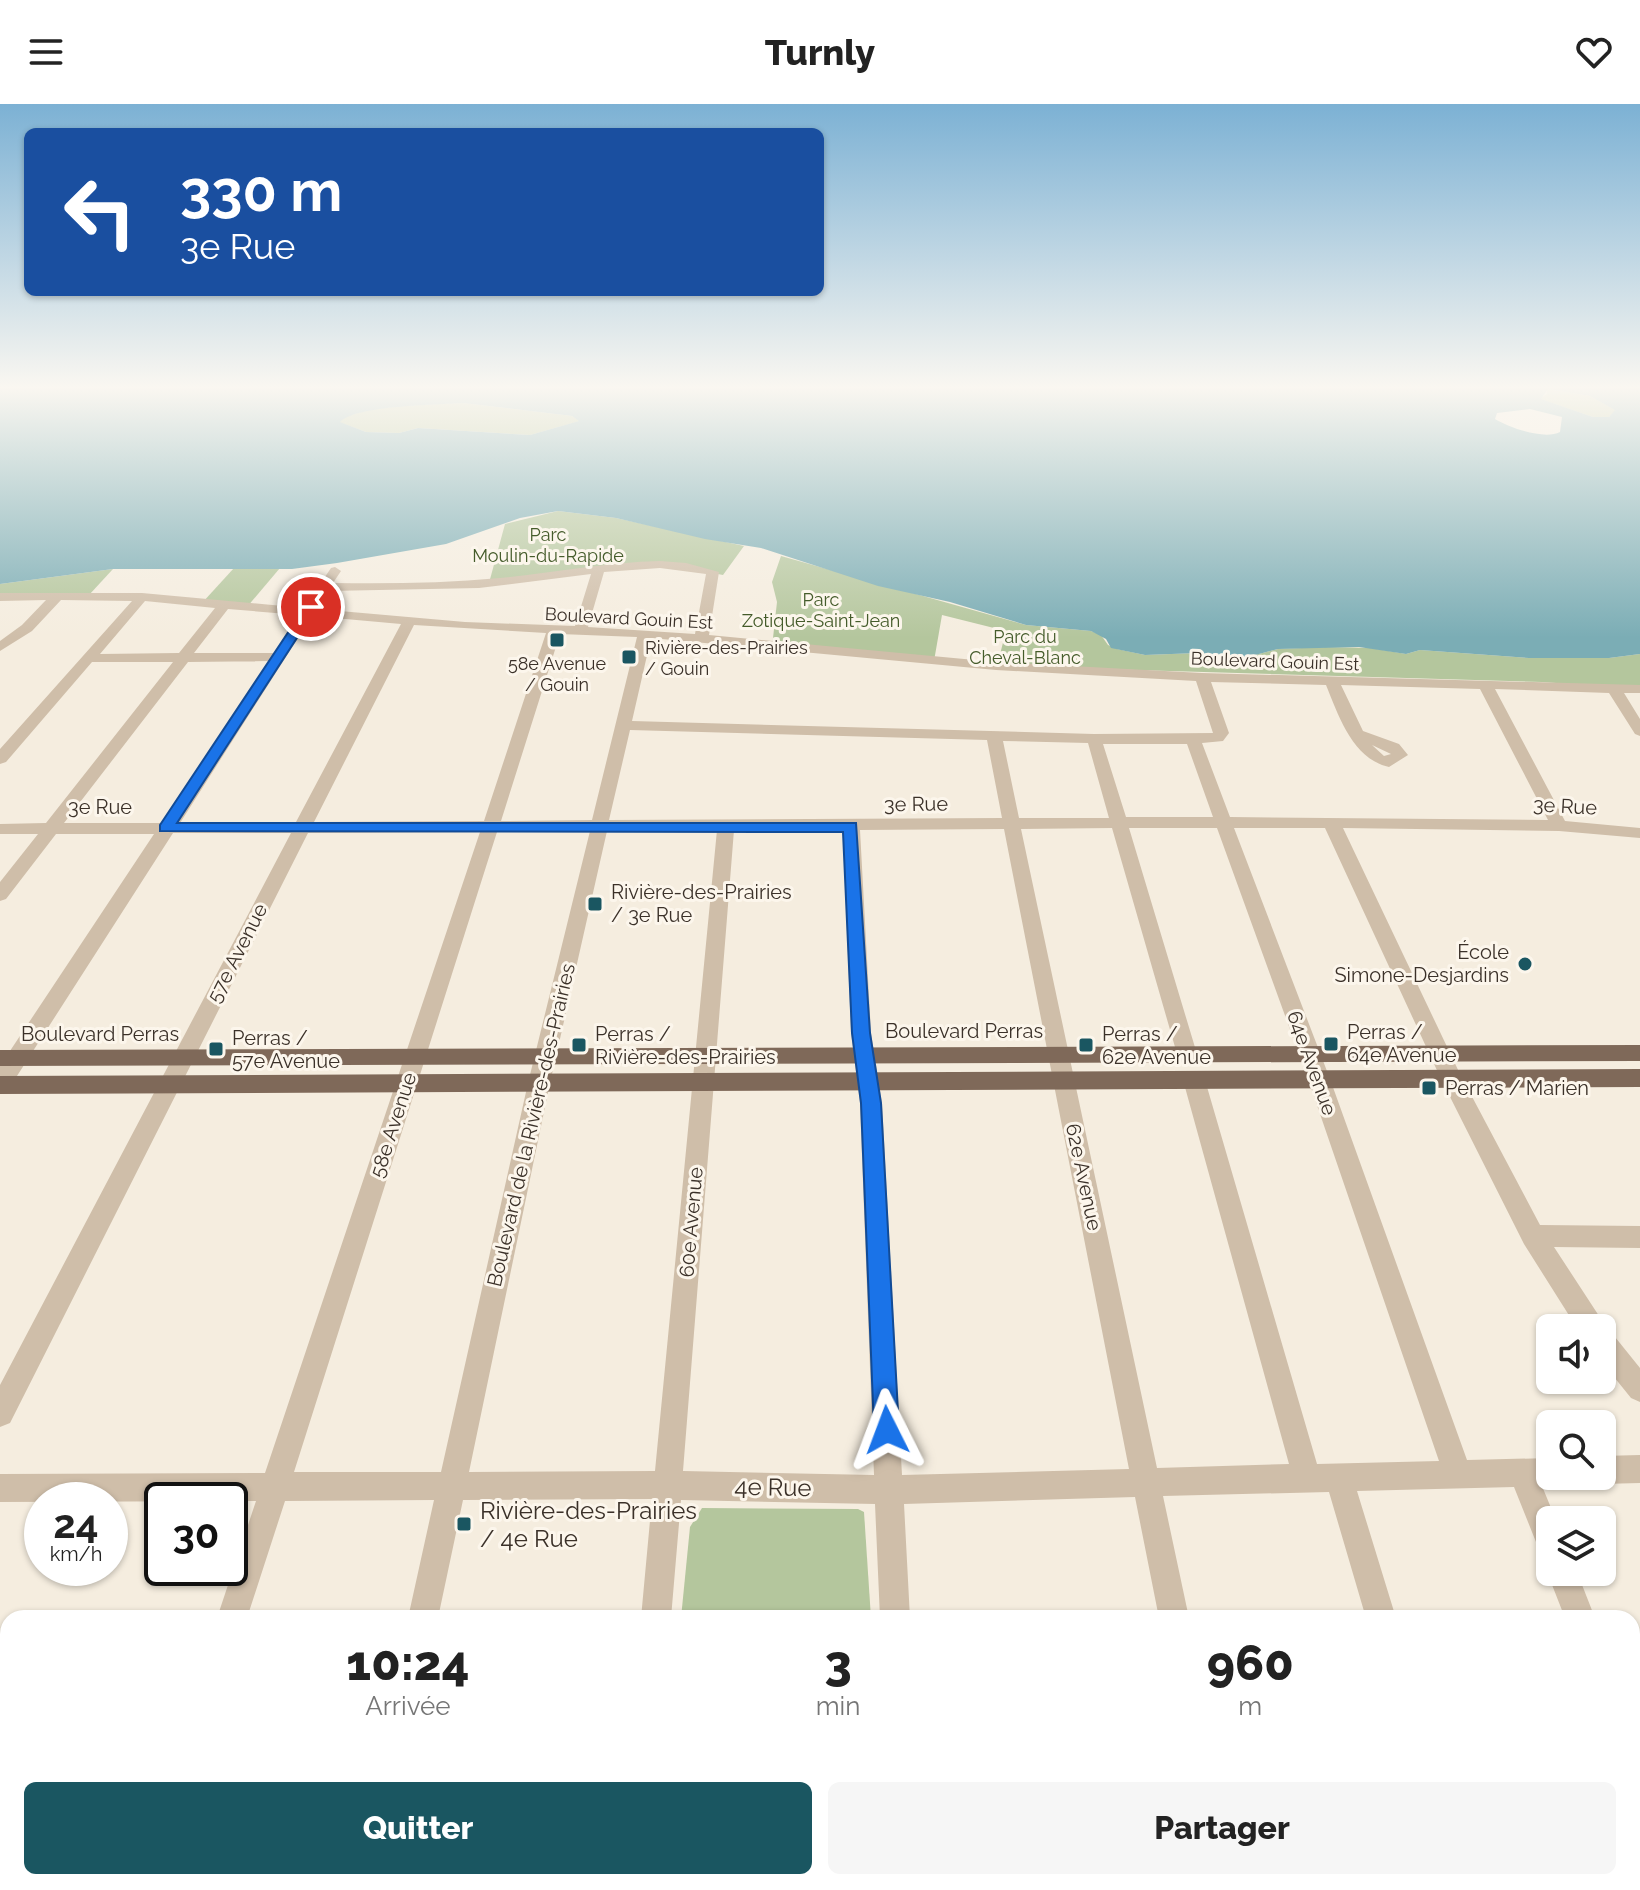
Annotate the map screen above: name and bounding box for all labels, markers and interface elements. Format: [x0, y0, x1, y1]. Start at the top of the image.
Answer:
icon: menu [24, 30, 68, 74]
icon: heart [1572, 30, 1616, 74]
text: Turnly [765, 31, 875, 73]
text: 330 m [180, 158, 342, 224]
icon: left [48, 160, 152, 264]
text: 3e Rue [180, 225, 295, 267]
park label: Parc Moulin-du-Rapide [472, 524, 624, 566]
pin [277, 573, 345, 641]
icon: arrive [289, 585, 333, 629]
park label: Parc Zotique-Saint-Jean [742, 589, 900, 631]
street label: Boulevard Gouin Est [544, 603, 714, 633]
park label: Parc du Cheval-Blanc [969, 626, 1081, 668]
marker: 58e Avenue / Gouin [548, 631, 566, 649]
place label: Rivière-des-Prairies / Gouin [645, 637, 808, 679]
marker: Rivière-des-Prairies / Gouin [620, 648, 638, 666]
street label: Boulevard Gouin Est [1190, 648, 1360, 674]
place label: 58e Avenue / Gouin [508, 653, 607, 695]
street label: 3e Rue [884, 791, 948, 817]
street label: 3e Rue [1532, 792, 1598, 820]
street label: 3e Rue [68, 795, 132, 819]
place label: Rivière-des-Prairies / 3e Rue [611, 880, 792, 927]
marker: Rivière-des-Prairies / 3e Rue [586, 895, 604, 913]
street label: 57e Avenue [202, 899, 272, 1007]
place label: École Simone-Desjardins [1334, 940, 1509, 987]
marker: École Simone-Desjardins [1516, 955, 1534, 973]
street label: Boulevard de la Rivière-des-Prairies [482, 961, 580, 1289]
street label: 64e Avenue [1282, 1007, 1342, 1119]
street label: Boulevard Perras [885, 1019, 1043, 1043]
place label: Perras / 64e Avenue [1347, 1020, 1457, 1067]
street label: Boulevard Perras [21, 1022, 179, 1046]
place label: Perras / Rivière-des-Prairies [595, 1022, 776, 1069]
place label: Perras / 62e Avenue [1102, 1022, 1211, 1069]
place label: Perras / 57e Avenue [232, 1026, 340, 1073]
marker: Perras / 64e Avenue [1322, 1035, 1340, 1053]
marker: Perras / Rivière-des-Prairies [570, 1036, 588, 1054]
marker: Perras / 62e Avenue [1077, 1036, 1095, 1054]
marker: Perras / 57e Avenue [207, 1040, 225, 1058]
street label: 58e Avenue [365, 1069, 421, 1181]
place label: Perras / Marien [1445, 1076, 1589, 1100]
marker: Perras / Marien [1420, 1079, 1438, 1097]
street label: 62e Avenue [1061, 1121, 1107, 1233]
street label: 60e Avenue [674, 1166, 708, 1278]
map controls [1536, 1314, 1616, 1586]
button: sound [1536, 1314, 1616, 1394]
position arrow [845, 1388, 929, 1472]
button: search [1536, 1410, 1616, 1490]
street label: 4e Rue [734, 1472, 812, 1502]
speed limit sign: 30 [144, 1482, 248, 1586]
place label: Rivière-des-Prairies / 4e Rue [480, 1496, 697, 1553]
text: 24 [53, 1500, 99, 1547]
button: layers [1536, 1506, 1616, 1586]
marker: Rivière-des-Prairies / 4e Rue [455, 1515, 473, 1533]
text: km/h [50, 1542, 102, 1566]
text: 10:24 [346, 1635, 469, 1691]
text: 3 [824, 1635, 852, 1691]
text: 960 [1207, 1635, 1294, 1691]
text: Arrivée [365, 1691, 451, 1721]
text: min [816, 1691, 860, 1721]
text: m [1238, 1691, 1262, 1721]
button: Quitter [24, 1782, 812, 1874]
button: Partager [828, 1782, 1616, 1874]

